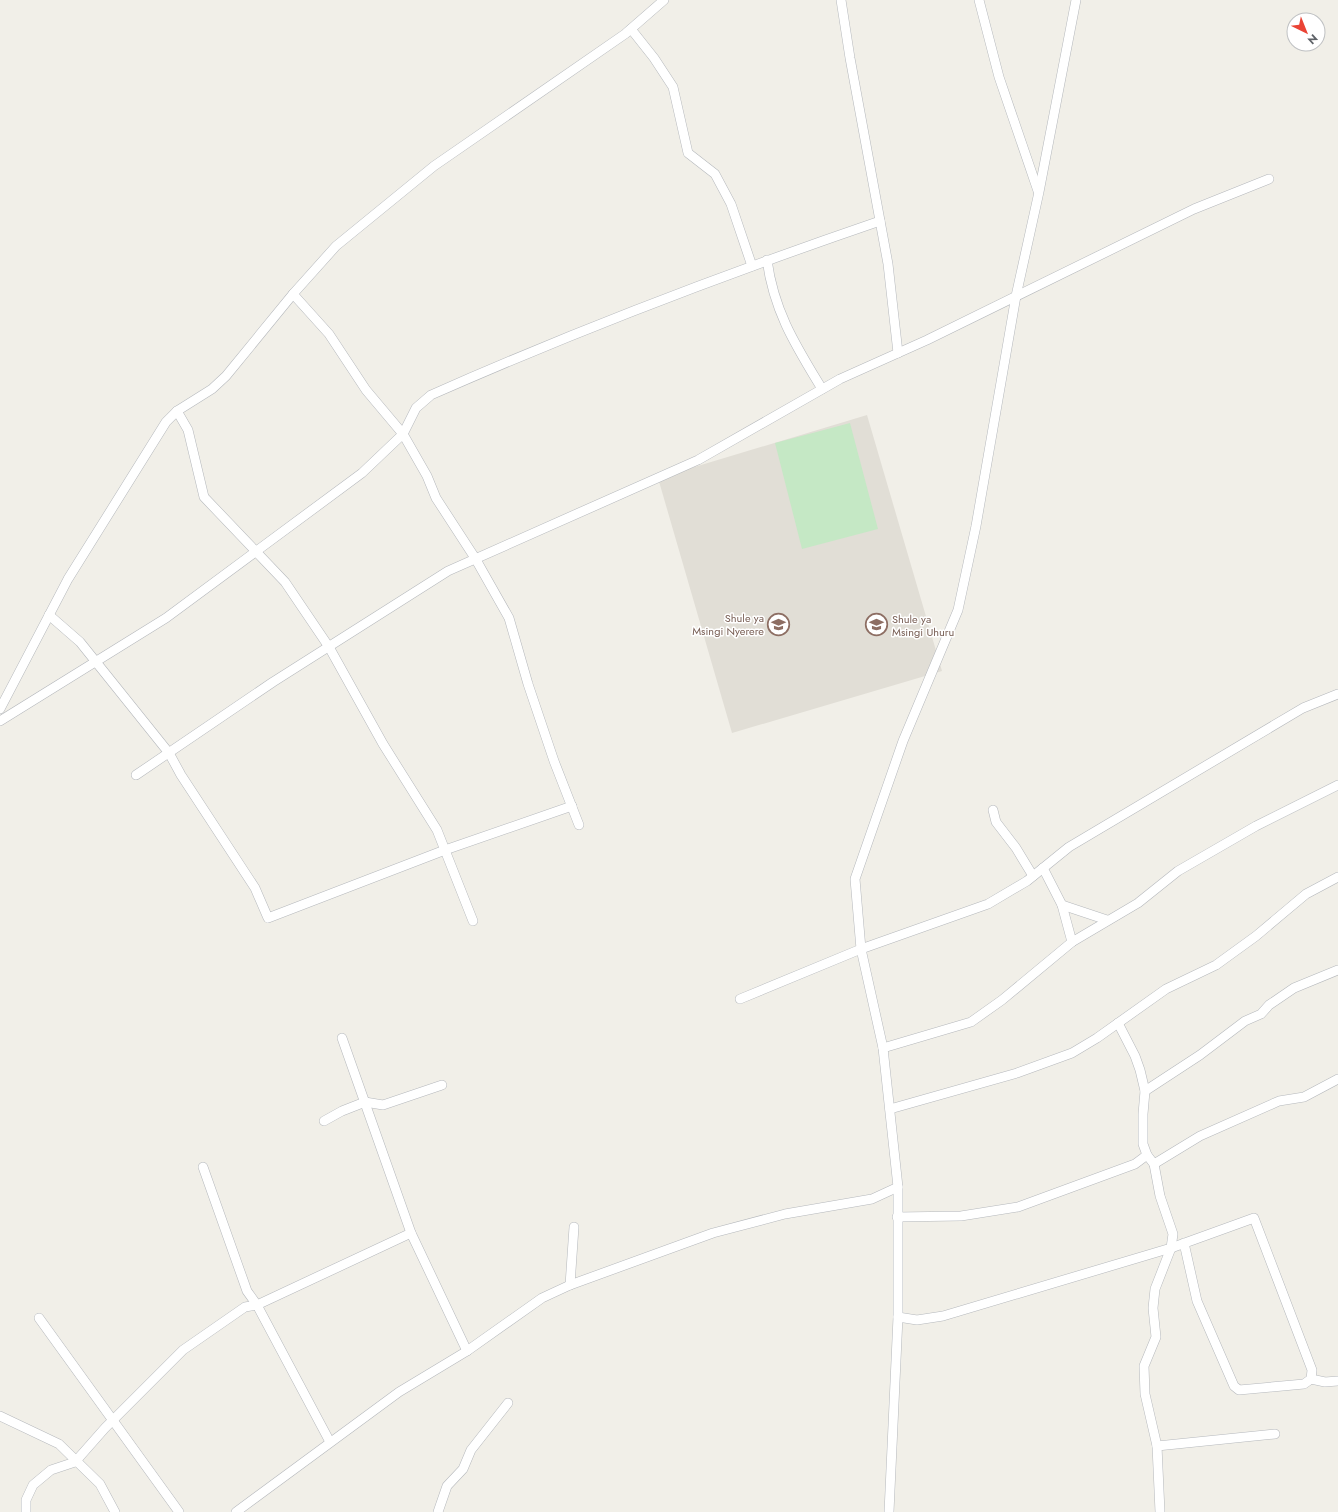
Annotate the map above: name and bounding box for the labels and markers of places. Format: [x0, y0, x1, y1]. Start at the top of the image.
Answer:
place label: Shule ya Msingi Nyerere [692, 610, 764, 639]
school or university icon: Shule ya Msingi Nyerere [766, 611, 792, 637]
place label: Shule ya Msingi Uhuru [892, 611, 954, 640]
school or university icon: Shule ya Msingi Uhuru [863, 612, 889, 638]

